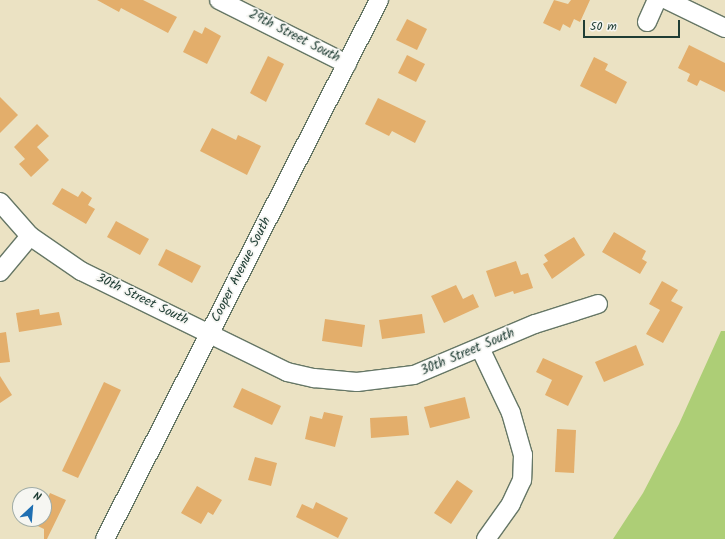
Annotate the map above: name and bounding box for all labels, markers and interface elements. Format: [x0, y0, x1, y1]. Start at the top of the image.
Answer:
street label: 29th Street South [246, 7, 342, 67]
scale bar [585, 12, 682, 38]
text: 50 m [590, 17, 617, 36]
street label: Cooper Avenue South [209, 215, 275, 325]
street label: 30th Street South [93, 271, 191, 329]
street label: 30th Street South [419, 326, 517, 380]
north arrow [12, 487, 52, 527]
text: N [30, 487, 44, 507]

